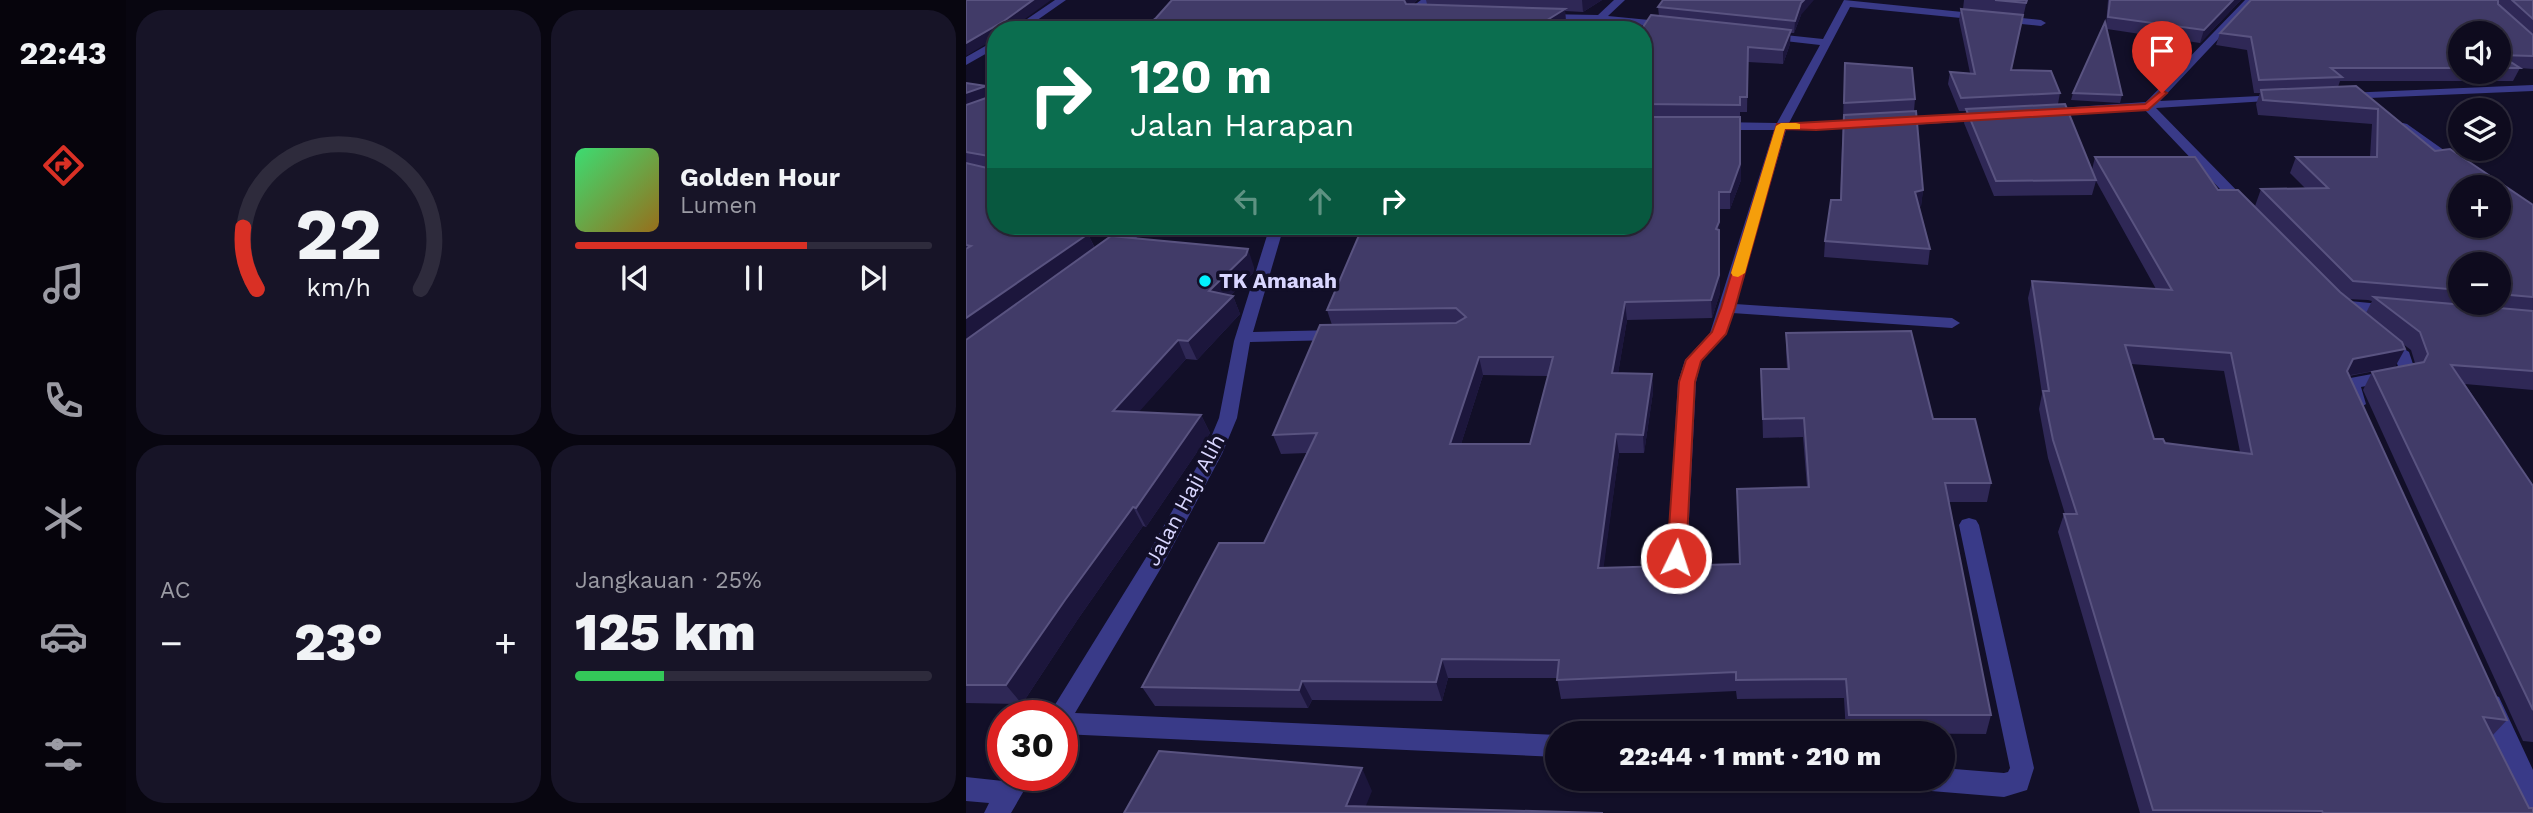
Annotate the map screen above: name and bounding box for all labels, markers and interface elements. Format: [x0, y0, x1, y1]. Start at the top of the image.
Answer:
pin [2132, 21, 2192, 93]
map controls [2448, 21, 2511, 315]
button: sound [2448, 21, 2511, 84]
icon: arrive [2143, 32, 2181, 70]
text: 22:43 [19, 34, 107, 72]
text: 120 m [1130, 47, 1272, 105]
icon: right [1015, 49, 1106, 140]
button: layers [2448, 98, 2511, 161]
text: Jalan Harapan [1130, 106, 1354, 144]
icon: directions [39, 141, 88, 190]
text: Golden Hour [680, 162, 840, 192]
button: + [2448, 175, 2511, 238]
icon: left [1228, 182, 1266, 220]
icon: ahead [1301, 182, 1339, 220]
icon: right [1374, 182, 1412, 220]
text: 22 [295, 191, 382, 277]
text: Lumen [680, 192, 757, 219]
button: − [2448, 252, 2511, 315]
icon: music [39, 259, 88, 308]
icon: previous [616, 259, 654, 297]
icon: pause [735, 259, 773, 297]
icon: next [854, 259, 892, 297]
place label: TK Amanah [1219, 268, 1337, 293]
text: km/h [306, 273, 371, 302]
marker: TK Amanah [1197, 273, 1213, 289]
icon: phone [39, 376, 88, 425]
street label: Jalan Haji Alih [1139, 430, 1230, 570]
icon: climate [39, 494, 88, 543]
position arrow [1639, 521, 1713, 595]
text: Jangkauan · 25% [575, 567, 762, 594]
text: AC [160, 577, 190, 604]
text: 125 km [575, 602, 756, 663]
icon: car [39, 612, 88, 661]
text: 23° [294, 612, 383, 673]
text: − [160, 621, 183, 665]
text: + [494, 621, 517, 665]
speed limit sign: 30 [987, 700, 1078, 791]
icon: filters [39, 730, 88, 779]
text: 22:44 · 1 mnt · 210 m [1619, 741, 1881, 771]

